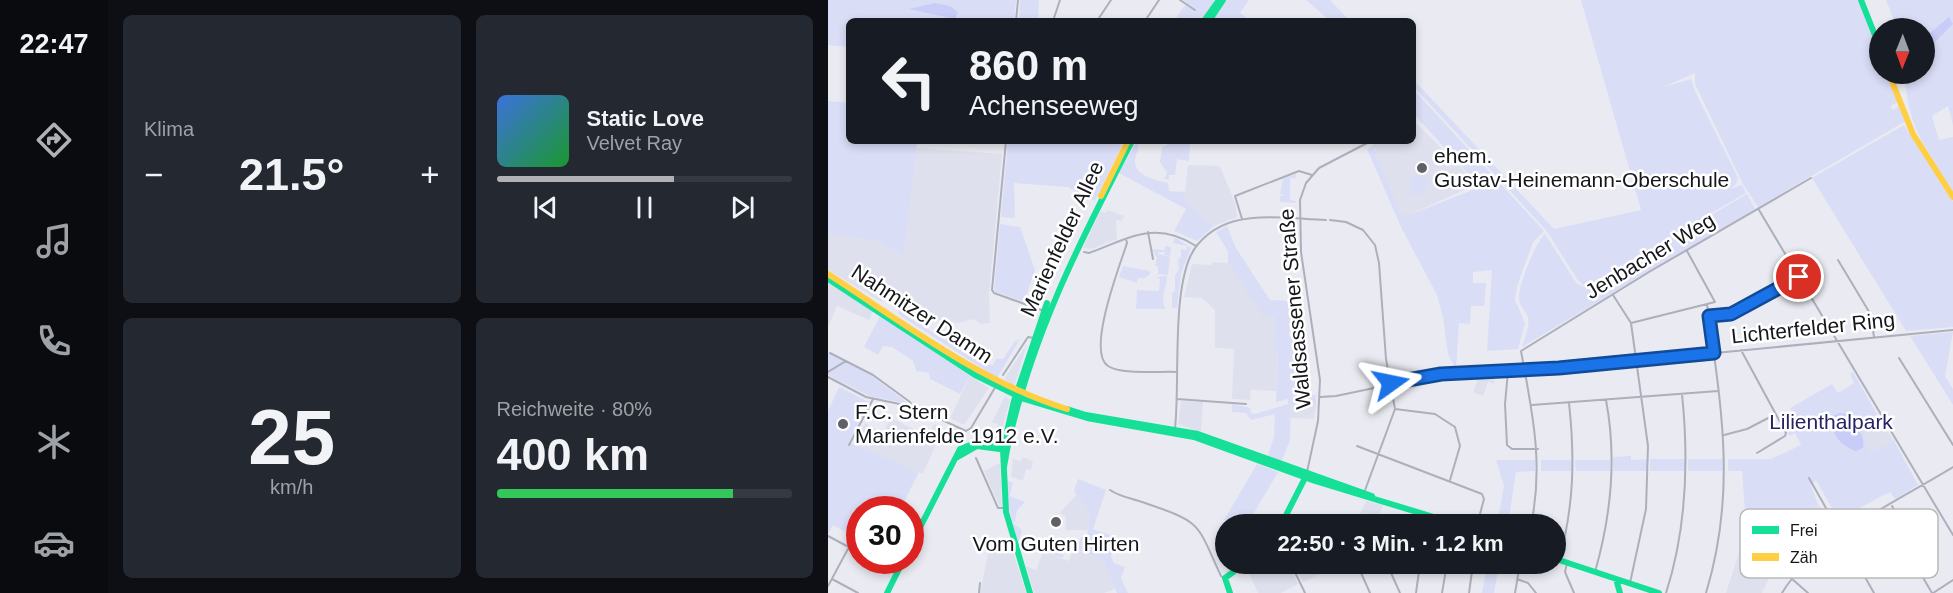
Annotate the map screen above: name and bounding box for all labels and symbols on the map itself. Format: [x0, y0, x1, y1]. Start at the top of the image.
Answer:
north arrow [1869, 18, 1935, 84]
place label: ehem. Gustav-Heinemann-Oberschule [1434, 144, 1729, 191]
street label: Marienfelder Allee [1016, 158, 1107, 320]
marker: ehem. Gustav-Heinemann-Oberschule [1415, 161, 1429, 175]
street label: Waldsassener Straße [1274, 208, 1315, 410]
street label: Jenbacher Weg [1581, 208, 1719, 303]
pin [1773, 251, 1824, 302]
street label: Nahmitzer Damm [848, 259, 997, 368]
street label: Lichterfelder Ring [1730, 307, 1896, 348]
position arrow [1359, 351, 1423, 415]
place label: F.C. Stern Marienfelde 1912 e.V. [855, 400, 1059, 447]
park label: Lilienthalpark [1769, 410, 1893, 433]
marker: F.C. Stern Marienfelde 1912 e.V. [836, 417, 850, 431]
speed limit sign: 30 [846, 496, 924, 574]
legend [1740, 509, 1938, 578]
marker: Vom Guten Hirten [1049, 515, 1063, 529]
text: Frei [1790, 522, 1818, 539]
place label: Vom Guten Hirten [973, 532, 1139, 555]
text: Zäh [1790, 549, 1818, 566]

